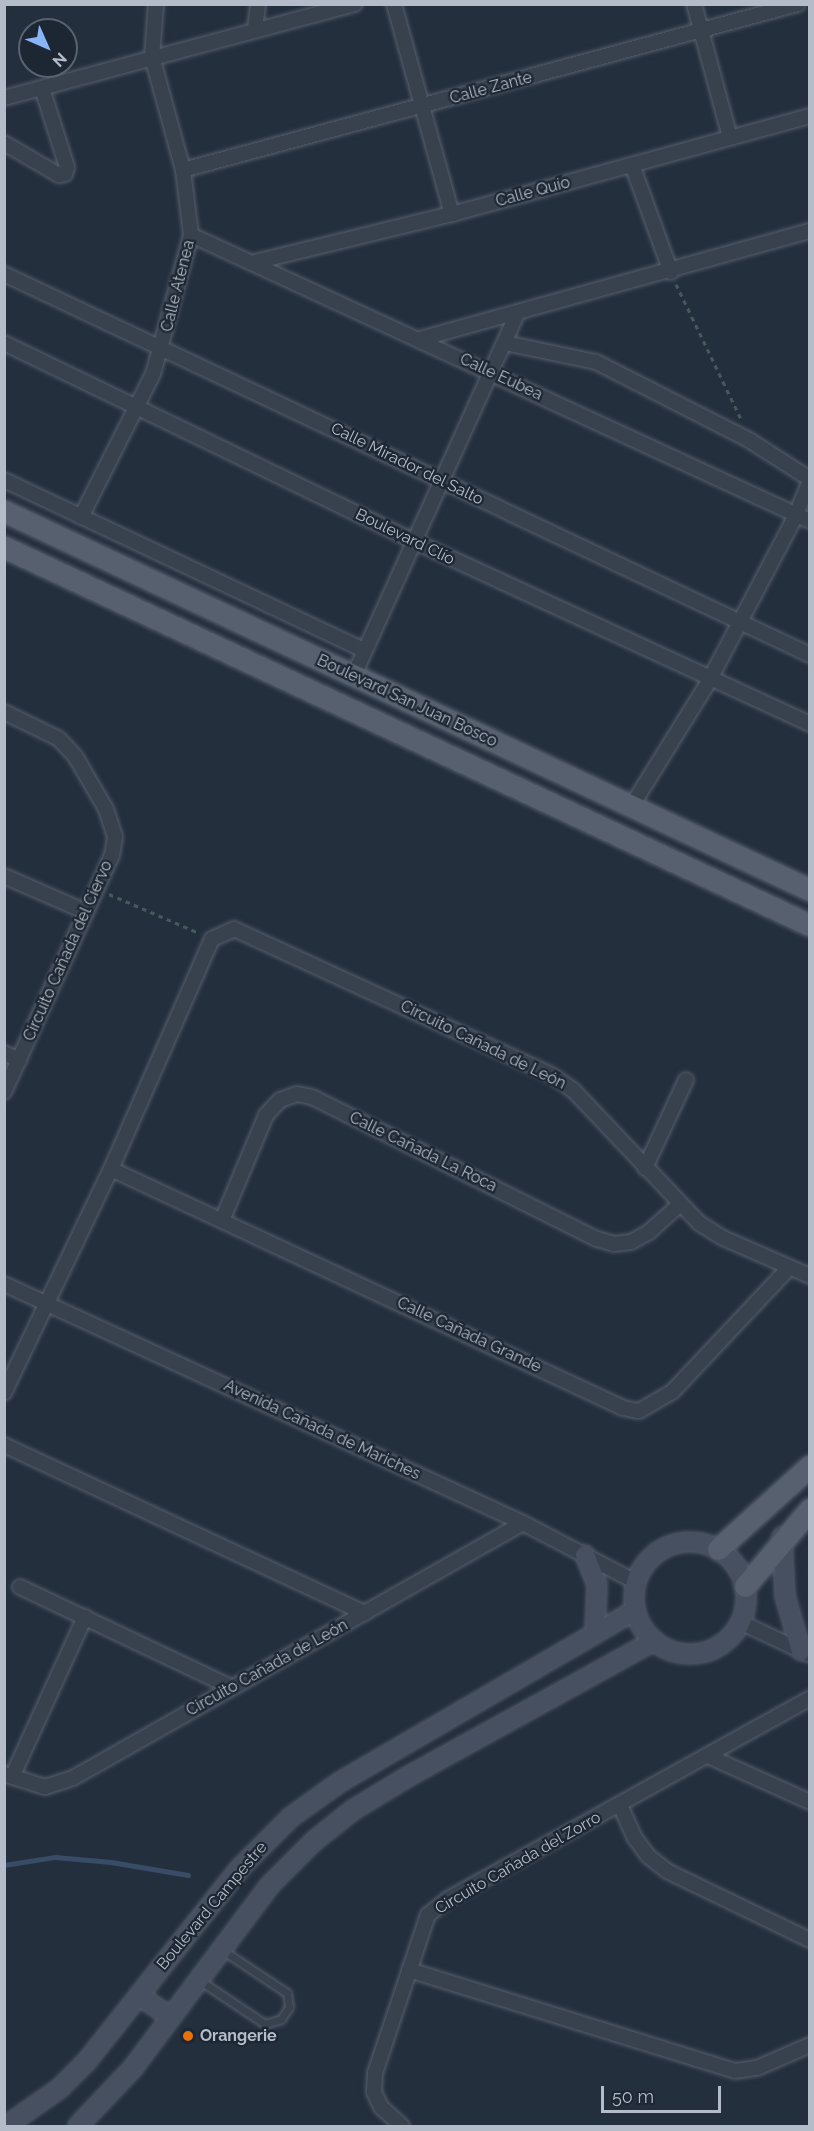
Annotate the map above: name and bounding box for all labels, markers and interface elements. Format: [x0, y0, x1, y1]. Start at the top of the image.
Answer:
north arrow [18, 18, 78, 78]
text: N [49, 49, 71, 71]
street label: Calle Zante [448, 68, 534, 108]
street label: Calle Quío [494, 173, 572, 211]
street label: Calle Atenea [157, 238, 199, 334]
street label: Calle Eubea [457, 350, 545, 404]
street label: Calle Mirador del Salto [327, 419, 487, 509]
street label: Boulevard Clío [352, 505, 458, 569]
street label: Boulevard San Juan Bosco [314, 651, 500, 751]
street label: Circuito Cañada del Ciervo [19, 858, 117, 1044]
street label: Circuito Cañada de León [397, 997, 569, 1093]
street label: Calle Cañada La Roca [346, 1108, 500, 1196]
street label: Calle Cañada Grande [394, 1293, 544, 1377]
street label: Avenida Cañada de Mariches [221, 1376, 423, 1484]
street label: Circuito Cañada de León [183, 1616, 351, 1720]
street label: Circuito Cañada del Zorro [432, 1808, 604, 1918]
street label: Boulevard Campestre [153, 1838, 271, 1974]
place label: Orangerie [200, 2026, 277, 2046]
marker: Orangerie [181, 2029, 195, 2043]
scale bar [604, 2074, 724, 2112]
text: 50 m [612, 2086, 654, 2107]

